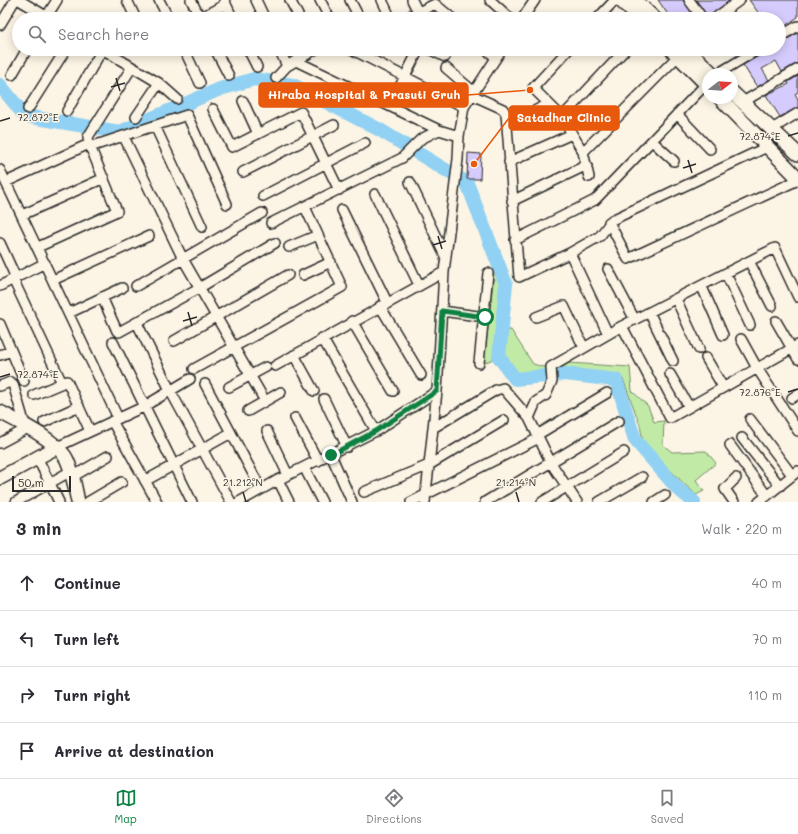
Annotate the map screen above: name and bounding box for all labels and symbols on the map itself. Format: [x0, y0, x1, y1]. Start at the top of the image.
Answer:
north arrow [702, 68, 738, 104]
callout: Hiraba Hospital & Prasuti Gruh [259, 83, 468, 107]
text: Hiraba Hospital & Prasuti Gruh [268, 86, 460, 102]
callout: Satadhar Clinic [509, 106, 619, 130]
text: Satadhar Clinic [517, 109, 611, 125]
text: 72.872°E [18, 110, 59, 124]
text: 72.874°E [739, 129, 781, 143]
route start [476, 308, 494, 326]
text: 72.874°E [17, 367, 59, 381]
text: 72.876°E [739, 385, 781, 399]
route end [322, 446, 340, 464]
scale bar [12, 474, 71, 493]
text: 21.212°N [223, 475, 263, 489]
text: 21.214°N [496, 475, 536, 489]

